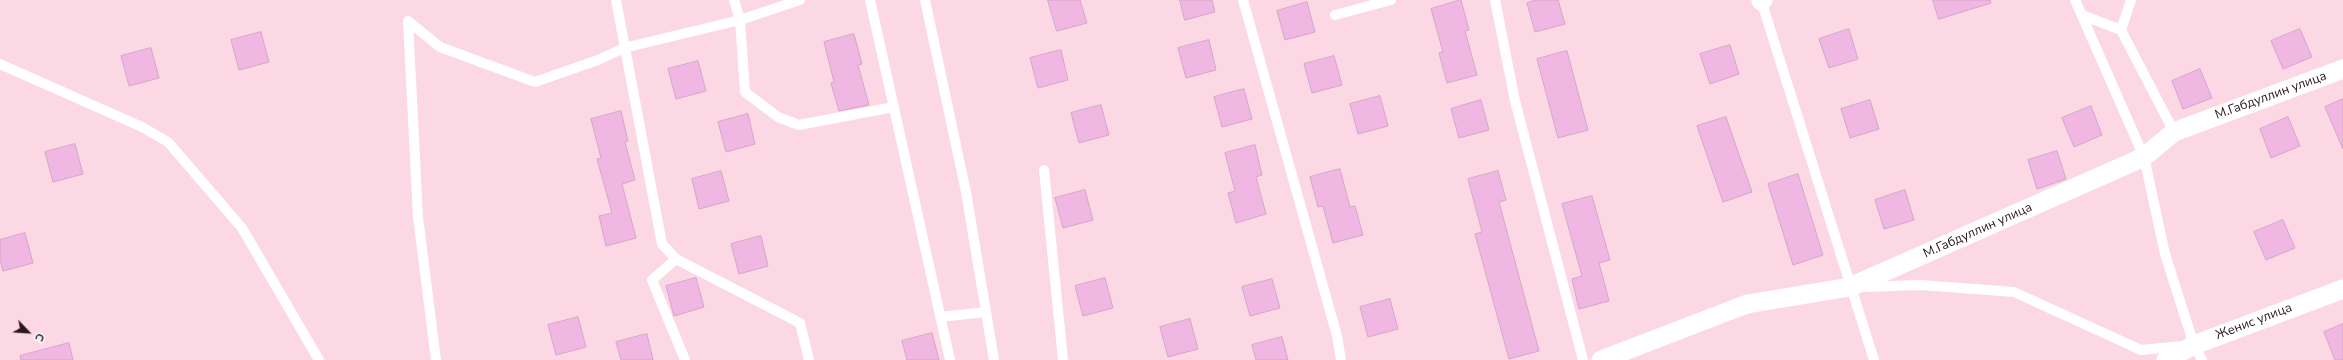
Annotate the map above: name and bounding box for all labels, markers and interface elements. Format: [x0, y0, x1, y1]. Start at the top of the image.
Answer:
street label: М.Габдуллин улица [2213, 69, 2329, 123]
street label: М.Габдуллин улица [1921, 200, 2035, 262]
street label: Женис улица [2214, 300, 2294, 344]
north arrow [8, 312, 48, 352]
text: С [31, 331, 48, 344]

